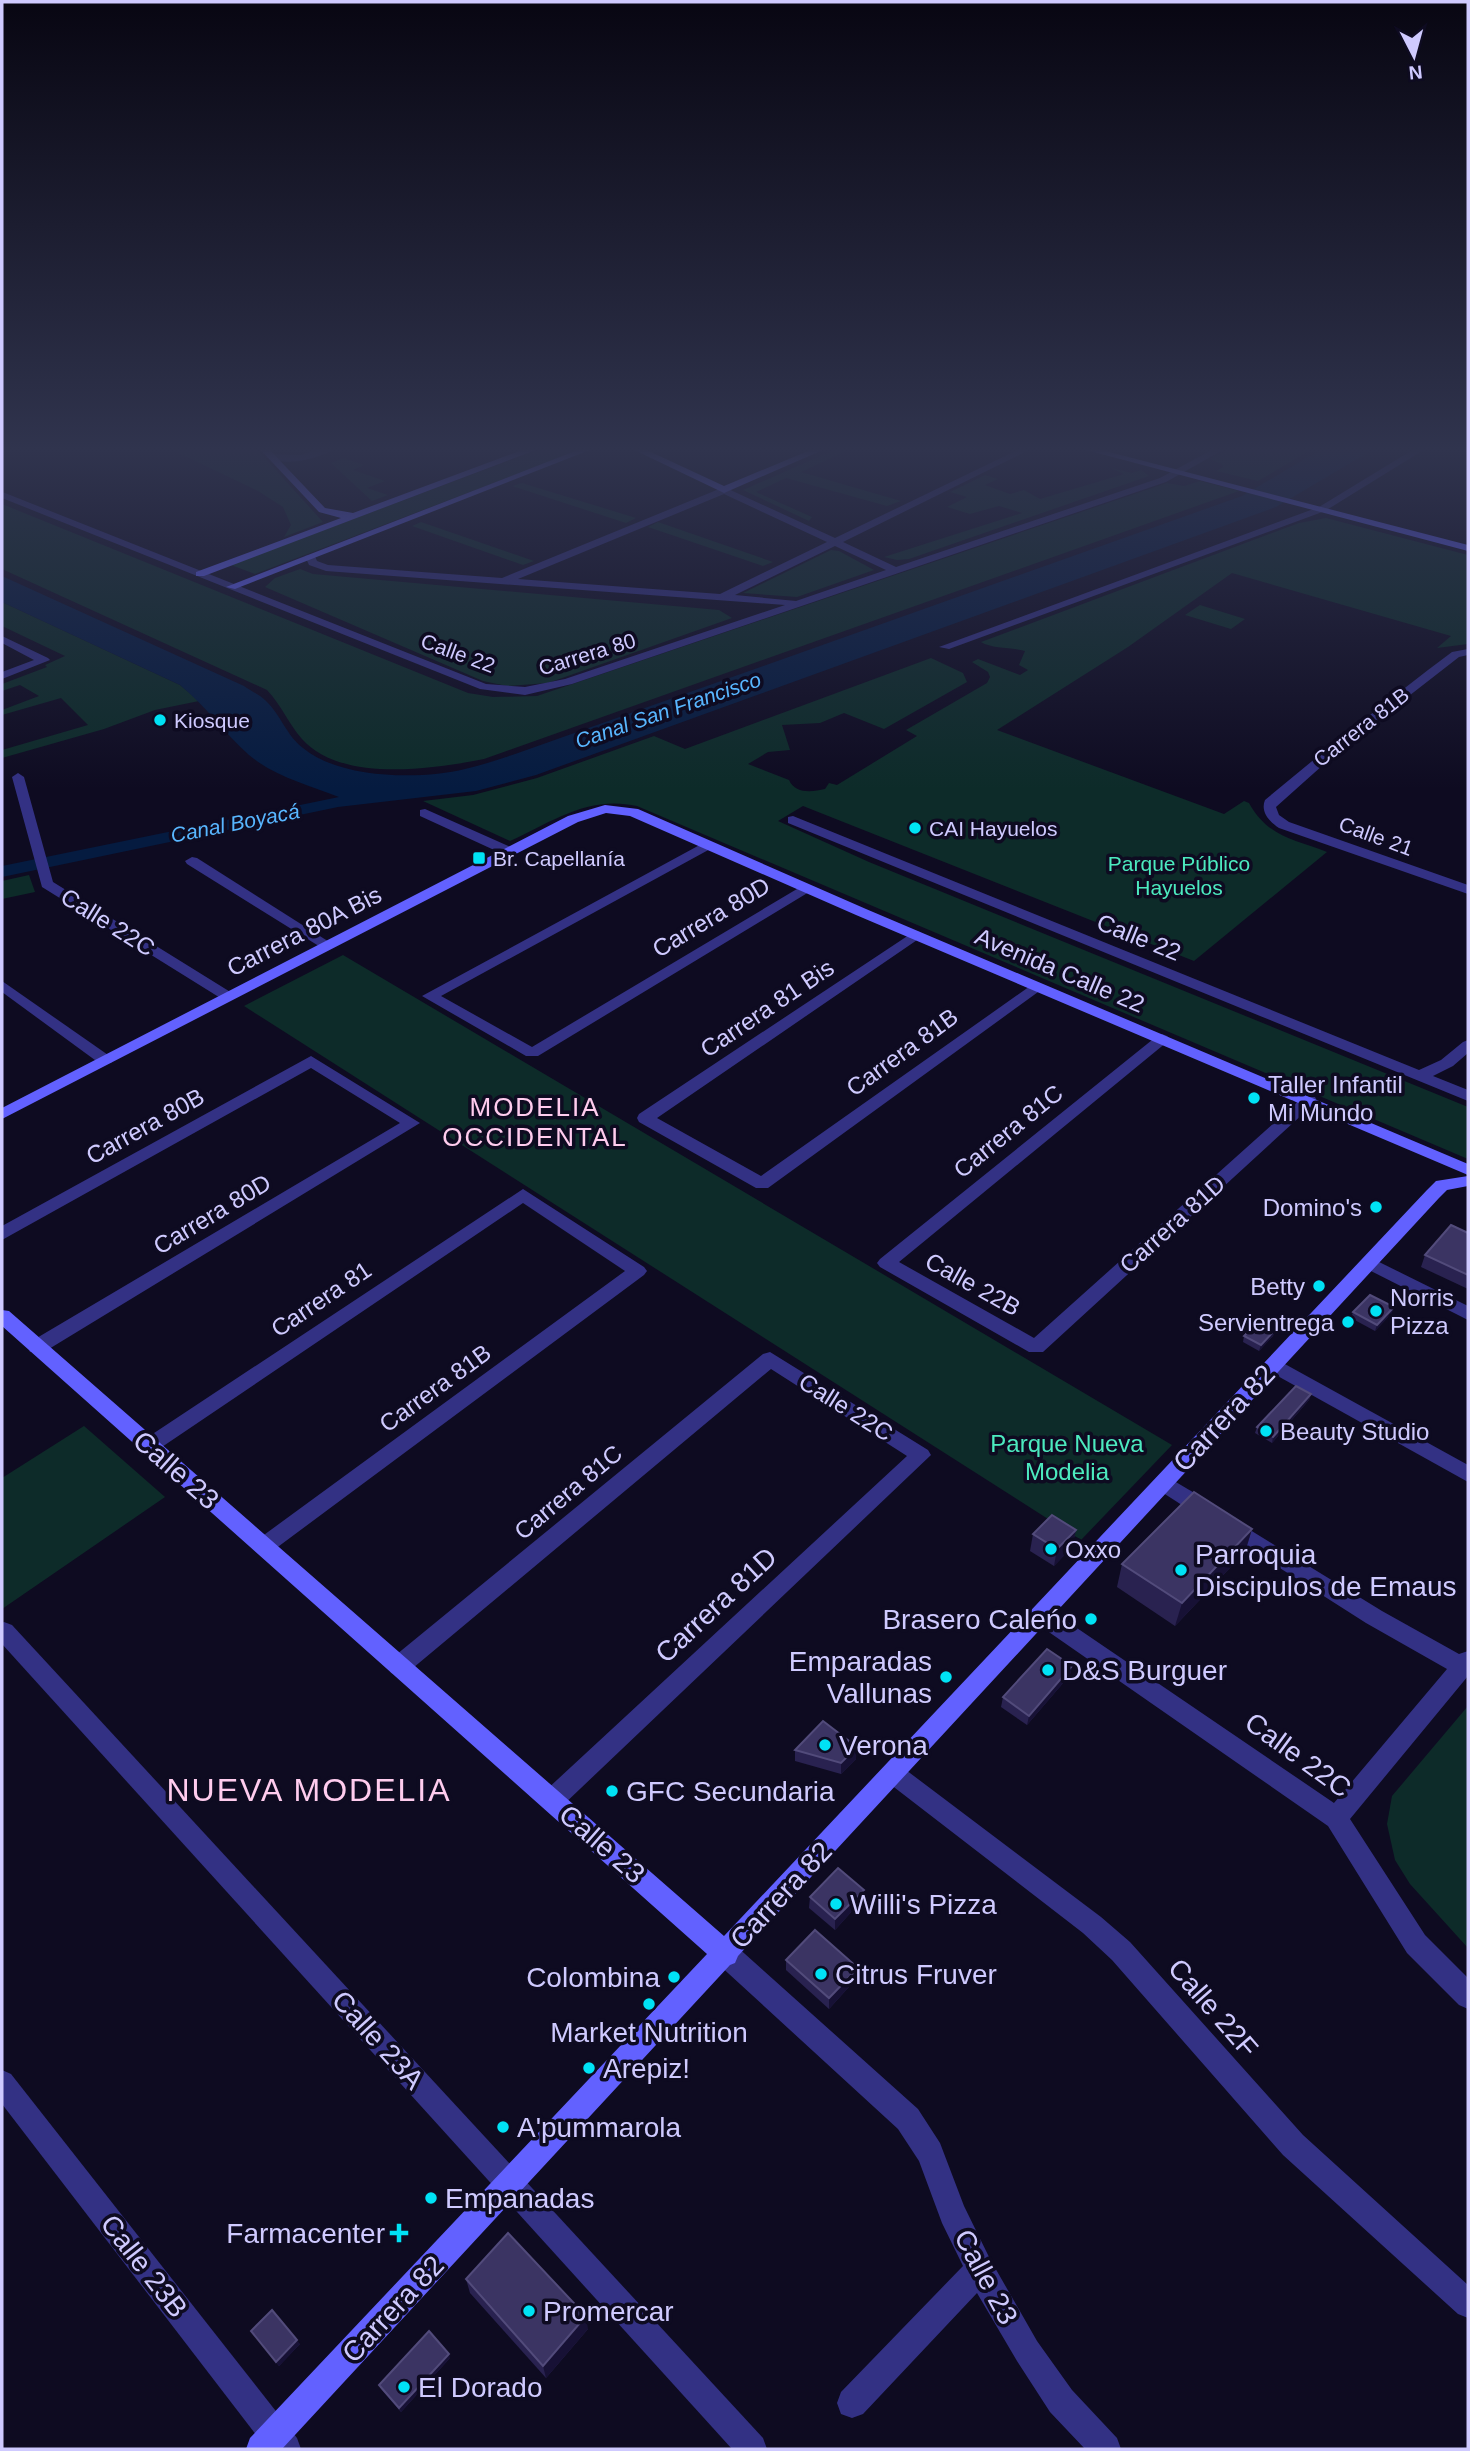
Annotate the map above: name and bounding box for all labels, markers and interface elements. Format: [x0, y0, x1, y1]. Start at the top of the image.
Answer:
north arrow [1379, 21, 1449, 91]
text: N [1408, 61, 1424, 84]
street label: Carrera 80 [536, 628, 638, 680]
street label: Calle 22 [418, 629, 498, 677]
water label: Canal San Francisco [572, 667, 764, 753]
street label: Carrera 81B [1309, 683, 1413, 771]
place label: Kiosque [174, 709, 250, 732]
marker: Kiosque [152, 712, 168, 728]
water label: Canal Boyacá [169, 799, 302, 847]
street label: Calle 21 [1336, 812, 1416, 860]
place label: CAI Hayuelos [929, 817, 1057, 840]
marker: CAI Hayuelos [907, 820, 923, 836]
place label: Br. Capellanía [493, 847, 625, 870]
marker: Br. Capellanía [471, 850, 487, 866]
park label: Parque Público Hayuelos [1108, 852, 1250, 899]
street label: Carrera 80D [647, 871, 775, 963]
street label: Carrera 80A Bis [222, 881, 386, 981]
street label: Calle 22C [56, 883, 160, 961]
street label: Calle 22 [1093, 908, 1185, 966]
street label: Avenida Calle 22 [971, 922, 1149, 1018]
street label: Carrera 81 Bis [695, 954, 839, 1062]
street label: Carrera 81B [841, 1003, 963, 1101]
place label: Taller Infantil Mi Mundo [1268, 1071, 1403, 1126]
street label: Carrera 81C [948, 1079, 1068, 1183]
street label: Carrera 80B [81, 1083, 209, 1169]
marker: Taller Infantil Mi Mundo [1246, 1090, 1262, 1106]
district label: MODELIA OCCIDENTAL [442, 1092, 628, 1152]
street label: Carrera 80D [148, 1168, 276, 1260]
street label: Carrera 81D [1114, 1170, 1230, 1278]
place label: Domino's [1263, 1194, 1362, 1221]
marker: Domino's [1368, 1199, 1384, 1215]
street label: Calle 22B [921, 1247, 1025, 1321]
street label: Carrera 81 [266, 1256, 376, 1342]
place label: Betty [1250, 1273, 1305, 1300]
marker: Betty [1311, 1278, 1327, 1294]
place label: Norris Pizza [1390, 1284, 1454, 1339]
marker: Norris Pizza [1368, 1303, 1384, 1319]
place label: Servientrega [1198, 1309, 1335, 1336]
marker: Servientrega [1340, 1314, 1356, 1330]
street label: Carrera 81B [374, 1339, 496, 1437]
street label: Carrera 82 [1167, 1358, 1281, 1478]
street label: Calle 22C [794, 1368, 898, 1446]
place label: Beauty Studio [1280, 1418, 1429, 1445]
marker: Beauty Studio [1258, 1423, 1274, 1439]
street label: Calle 23 [127, 1425, 225, 1515]
park label: Parque Nueva Modelia [990, 1430, 1144, 1485]
street label: Carrera 81C [509, 1439, 627, 1545]
place label: Oxxo [1065, 1536, 1121, 1563]
place label: Parroquia Discipulos de Emaus [1195, 1539, 1456, 1602]
street label: Carrera 81D [649, 1541, 783, 1669]
marker: Oxxo [1043, 1541, 1059, 1557]
marker: Parroquia Discipulos de Emaus [1173, 1562, 1189, 1578]
place label: Brasero Caleńo [882, 1604, 1077, 1635]
marker: Brasero Caleńo [1083, 1611, 1099, 1627]
place label: Emparadas Vallunas [789, 1646, 932, 1709]
place label: D&S Burguer [1062, 1655, 1227, 1686]
marker: D&S Burguer [1040, 1662, 1056, 1678]
marker: Emparadas Vallunas [938, 1669, 954, 1685]
street label: Calle 22C [1239, 1706, 1357, 1804]
place label: Verona [839, 1730, 928, 1761]
marker: Verona [817, 1737, 833, 1753]
district label: NUEVA MODELIA [166, 1772, 452, 1808]
place label: GFC Secundaria [626, 1776, 835, 1807]
marker: GFC Secundaria [604, 1783, 620, 1799]
street label: Calle 23 [553, 1799, 651, 1889]
street label: Carrera 82 [724, 1835, 838, 1955]
place label: Willi's Pizza [850, 1889, 997, 1920]
marker: Willi's Pizza [828, 1896, 844, 1912]
street label: Calle 22F [1162, 1953, 1264, 2063]
place label: Citrus Fruver [835, 1959, 997, 1990]
place label: Colombina [526, 1962, 660, 1993]
marker: Citrus Fruver [813, 1966, 829, 1982]
marker: Colombina [666, 1969, 682, 1985]
street label: Calle 23A [326, 1985, 430, 2096]
marker: Market Nutrition [641, 1996, 657, 2012]
place label: Market Nutrition [550, 2017, 748, 2048]
place label: Arepiz! [603, 2053, 690, 2084]
marker: Arepiz! [581, 2060, 597, 2076]
place label: A'pummarola [517, 2112, 682, 2143]
marker: A'pummarola [495, 2119, 511, 2135]
place label: Empanadas [445, 2183, 594, 2214]
marker: Empanadas [423, 2190, 439, 2206]
street label: Calle 23B [94, 2209, 194, 2323]
place label: Farmacenter [226, 2218, 385, 2249]
street label: Calle 23 [948, 2224, 1024, 2330]
marker: Farmacenter [391, 2225, 407, 2241]
street label: Carrera 82 [336, 2249, 450, 2369]
place label: Promercar [543, 2296, 674, 2327]
marker: Promercar [521, 2303, 537, 2319]
place label: El Dorado [418, 2372, 543, 2403]
marker: El Dorado [396, 2379, 412, 2395]

